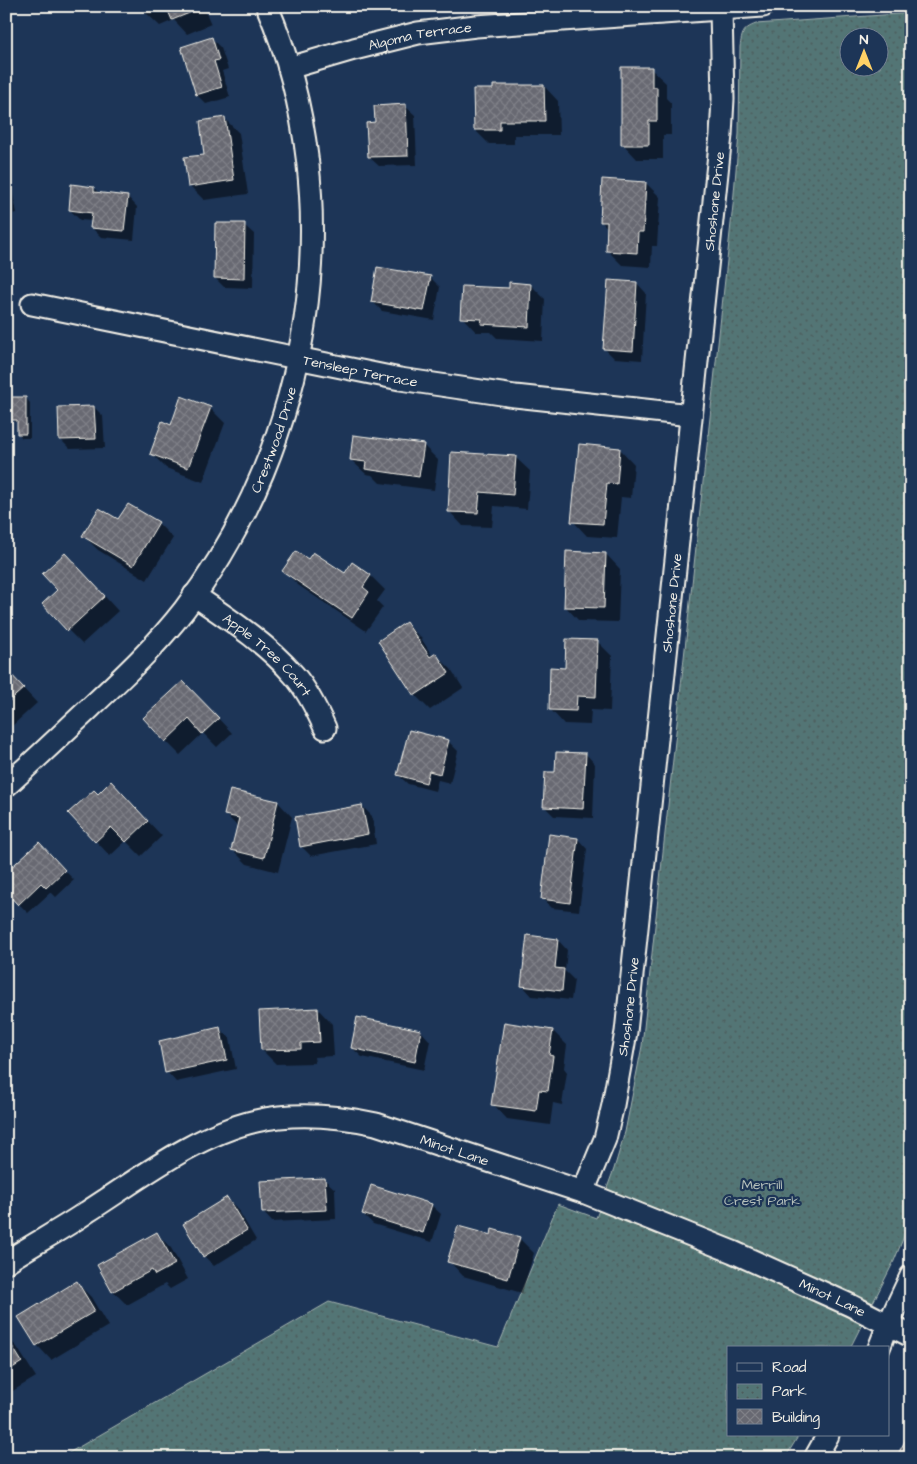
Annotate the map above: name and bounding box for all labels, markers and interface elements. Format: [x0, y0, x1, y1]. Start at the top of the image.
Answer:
street label: Algoma Terrace [366, 18, 473, 56]
north arrow [840, 28, 890, 78]
text: N [860, 30, 869, 50]
street label: Shoshone Drive [700, 150, 730, 252]
street label: Tensleep Terrace [301, 350, 419, 393]
street label: Crestwood Drive [246, 384, 302, 496]
street label: Shoshone Drive [657, 552, 688, 654]
street label: Apple Tree Court [218, 609, 316, 701]
street label: Shoshone Drive [613, 956, 645, 1058]
street label: Minot Lane [417, 1130, 492, 1172]
park label: Merrill Crest Park [724, 1175, 800, 1211]
street label: Minot Lane [796, 1274, 869, 1323]
legend [727, 1346, 890, 1436]
text: Road [772, 1357, 807, 1378]
text: Park [772, 1381, 807, 1402]
text: Building [772, 1407, 820, 1429]

